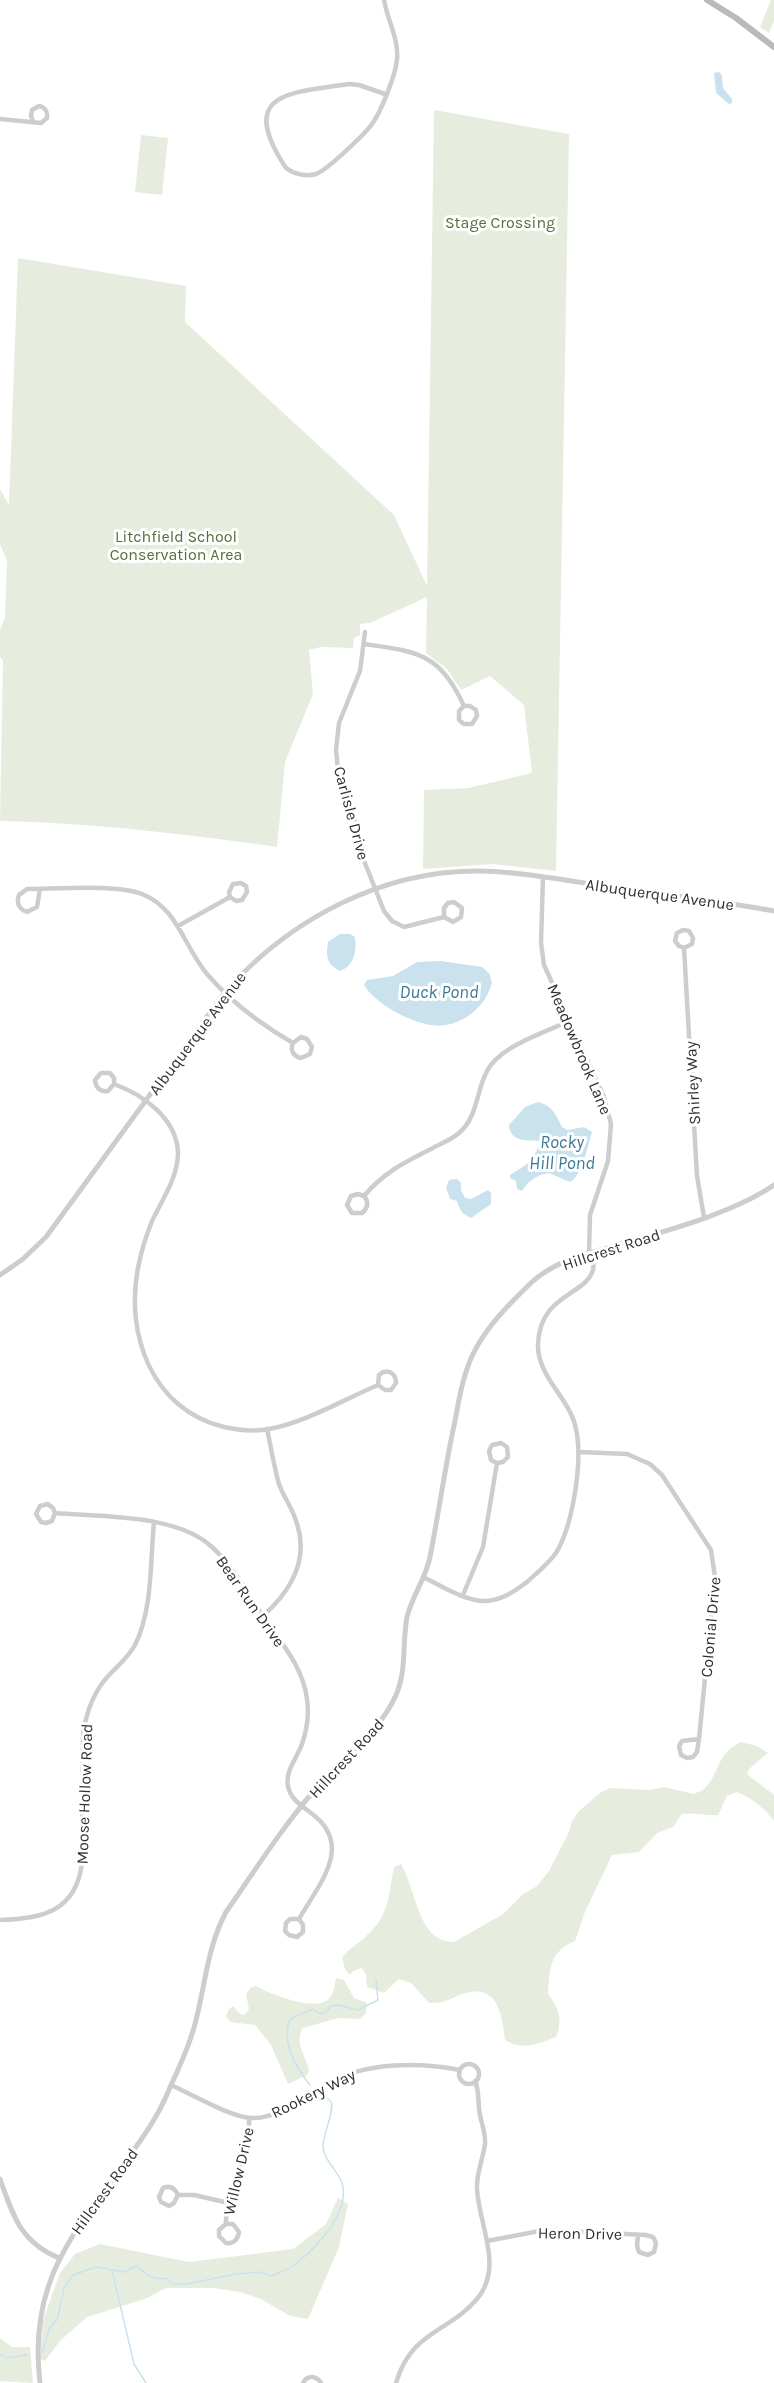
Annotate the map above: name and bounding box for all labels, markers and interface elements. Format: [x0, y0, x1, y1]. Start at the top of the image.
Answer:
park label: Stage Crossing [445, 213, 555, 232]
park label: Litchfield School Conservation Area [110, 527, 242, 564]
street label: Carlisle Drive [330, 764, 373, 862]
street label: Albuquerque Avenue [585, 875, 735, 914]
street label: Albuquerque Avenue [145, 968, 250, 1099]
water label: Duck Pond [399, 981, 479, 1003]
street label: Meadowbrook Lane [543, 981, 616, 1117]
street label: Shirley Way [681, 1040, 704, 1125]
water label: Rocky Hill Pond [529, 1131, 595, 1174]
street label: Hillcrest Road [560, 1225, 662, 1274]
street label: Bear Run Drive [212, 1552, 289, 1651]
street label: Colonial Drive [697, 1576, 724, 1678]
street label: Hillcrest Road [305, 1715, 388, 1802]
street label: Moose Hollow Road [73, 1723, 96, 1865]
street label: Rookery Way [268, 2065, 359, 2122]
street label: Willow Drive [219, 2125, 258, 2217]
street label: Hillcrest Road [67, 2145, 142, 2238]
street label: Heron Drive [538, 2223, 622, 2244]

